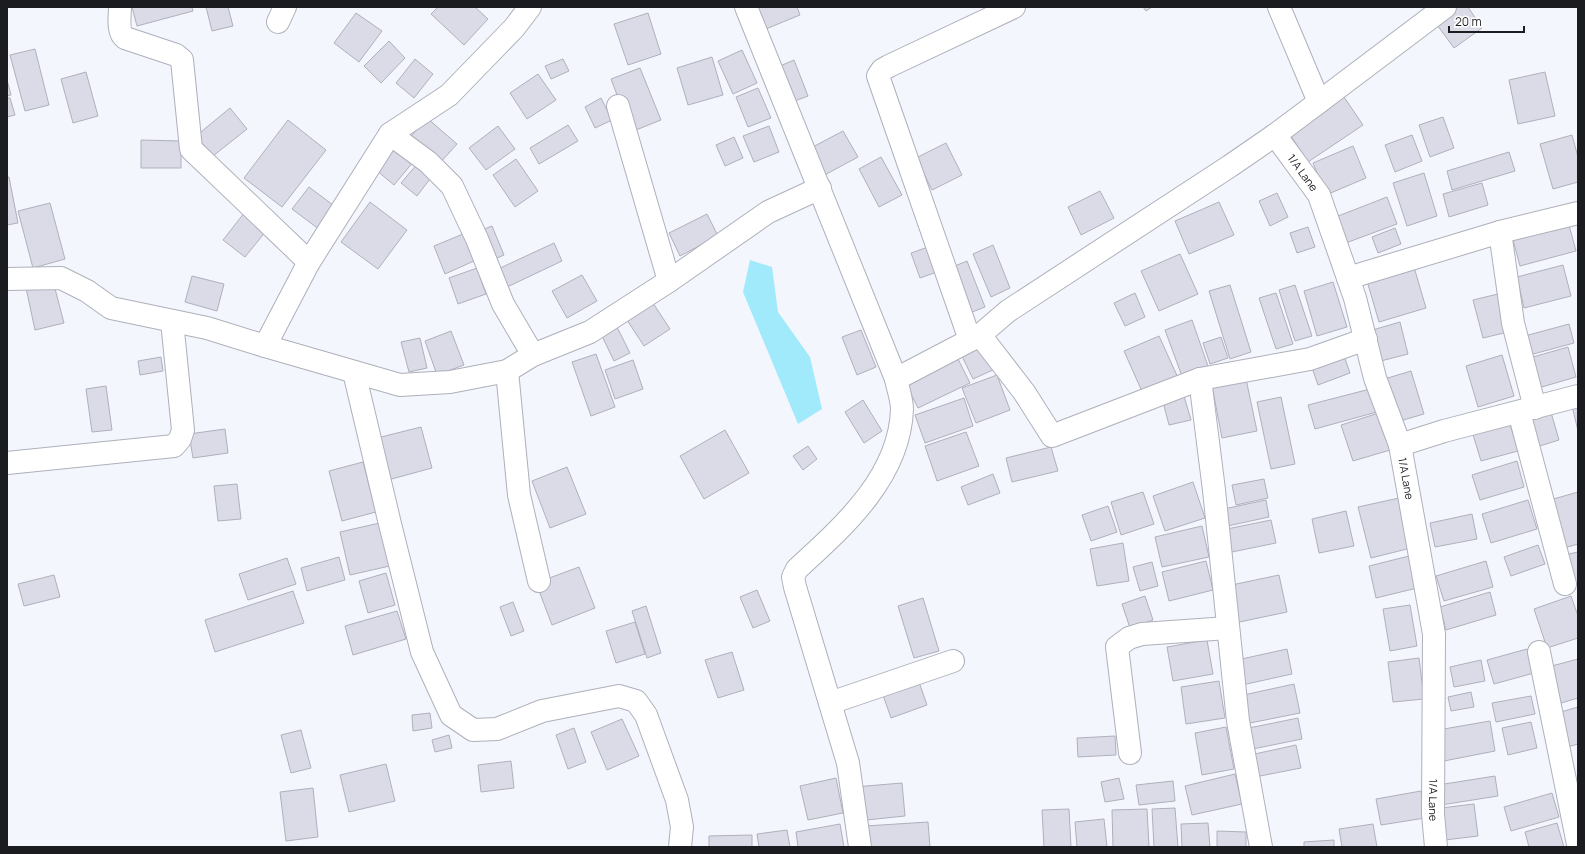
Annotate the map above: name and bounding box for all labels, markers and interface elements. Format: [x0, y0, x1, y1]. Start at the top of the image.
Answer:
scale bar [1449, 8, 1524, 34]
text: 20 m [1455, 13, 1482, 30]
street label: 1/A Lane [1285, 151, 1322, 195]
street label: 1/A Lane [1395, 456, 1418, 501]
street label: 1/A Lane [1426, 779, 1442, 822]

